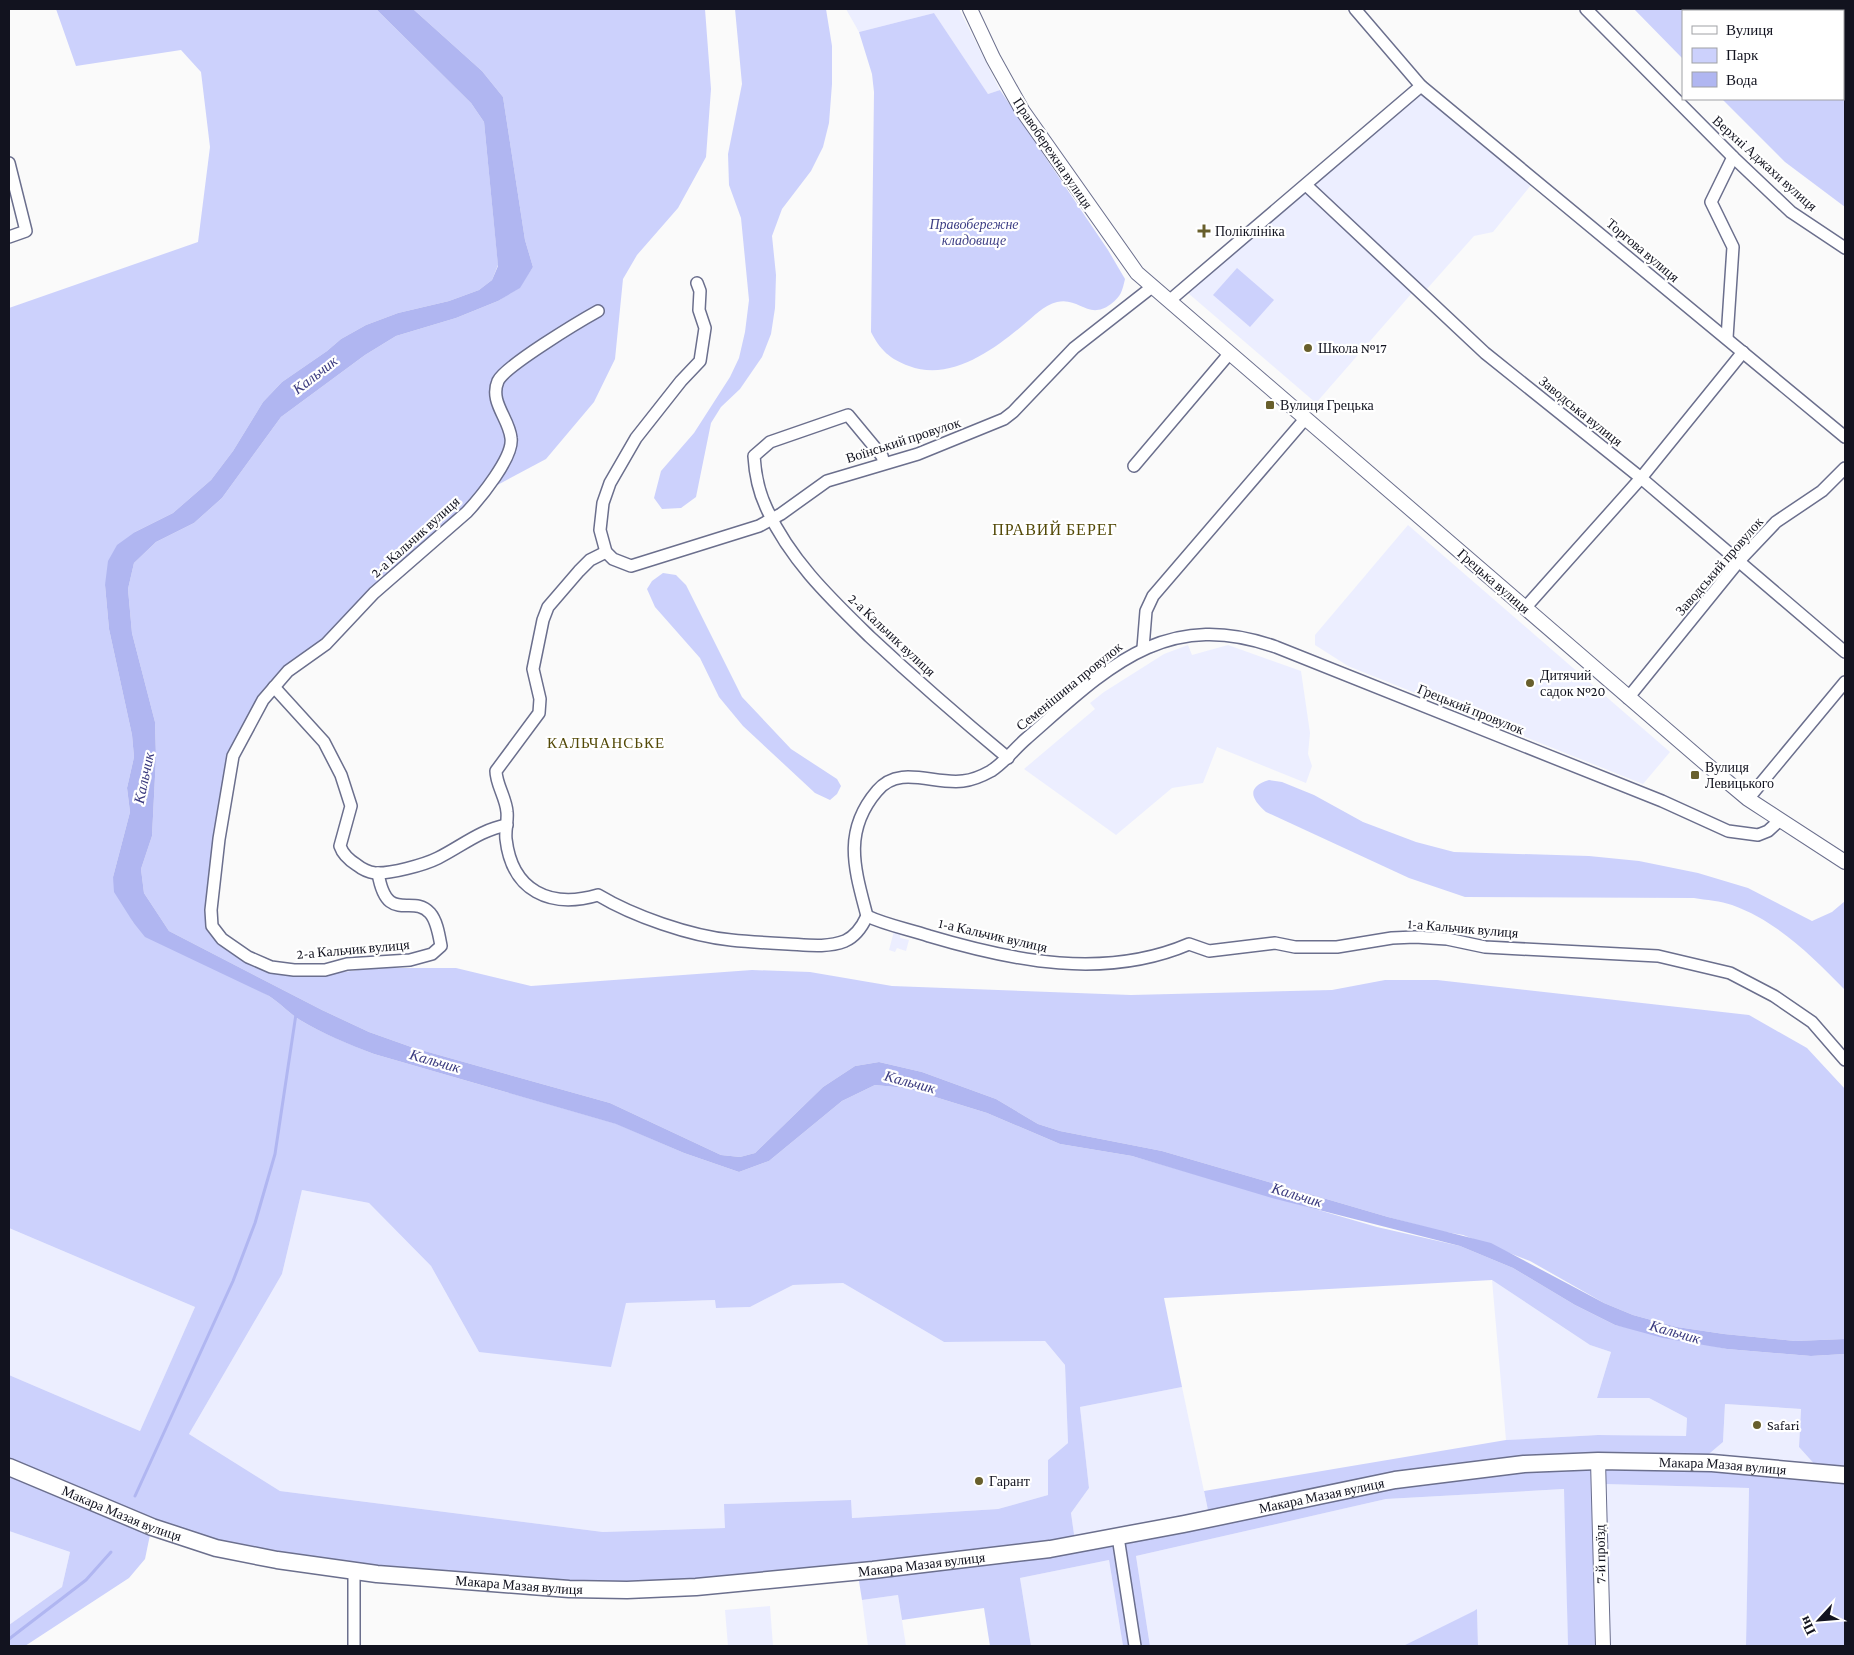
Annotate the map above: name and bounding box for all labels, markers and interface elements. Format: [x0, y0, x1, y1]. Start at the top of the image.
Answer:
legend [1682, 10, 1844, 100]
text: Вулиця [1726, 22, 1773, 38]
text: Парк [1726, 47, 1759, 63]
text: Вода [1726, 72, 1758, 88]
street label: Правобережна вулиця [1010, 95, 1096, 212]
street label: Верхні Аджахи вулиця [1710, 112, 1821, 214]
street label: Торгова вулиця [1603, 215, 1683, 285]
park label: Правобережне кладовище [928, 216, 1019, 248]
place label: Поліклініка [1215, 223, 1285, 239]
marker: Поліклініка [1197, 224, 1211, 238]
place label: Школа №17 [1318, 340, 1387, 356]
marker: Школа №17 [1302, 342, 1314, 354]
water label: Кальчик [289, 352, 341, 398]
street label: Заводська вулиця [1536, 373, 1626, 450]
place label: Вулиця Грецька [1280, 397, 1374, 413]
marker: Вулиця Грецька [1264, 399, 1276, 411]
street label: Воїнський провулок [844, 414, 962, 466]
street label: 2-а Кальчик вулиця [368, 493, 463, 581]
street label: Заводський провулок [1672, 513, 1766, 619]
district label: ПРАВИЙ БЕРЕГ [992, 520, 1118, 538]
street label: Грецька вулиця [1455, 545, 1534, 617]
street label: 2-а Кальчик вулиця [845, 591, 939, 680]
street label: Семенішина провулок [1013, 638, 1125, 734]
place label: Дитячий садок №20 [1540, 667, 1606, 699]
marker: Дитячий садок №20 [1524, 677, 1536, 689]
street label: Грецький провулок [1415, 680, 1527, 738]
district label: КАЛЬЧАНСЬКЕ [547, 735, 665, 751]
water label: Кальчик [131, 750, 157, 806]
place label: Вулиця Левицького [1705, 759, 1774, 791]
marker: Вулиця Левицького [1689, 769, 1701, 781]
street label: 1-а Кальчик вулиця [937, 915, 1050, 955]
street label: 1-а Кальчик вулиця [1407, 915, 1520, 941]
street label: 2-а Кальчик вулиця [296, 936, 411, 962]
water label: Кальчик [407, 1046, 463, 1076]
water label: Кальчик [882, 1067, 938, 1097]
water label: Кальчик [1269, 1179, 1325, 1211]
water label: Кальчик [1647, 1317, 1703, 1347]
place label: Safari [1767, 1417, 1800, 1433]
marker: Safari [1751, 1419, 1763, 1431]
street label: Макара Мазая вулиця [1659, 1454, 1788, 1478]
place label: Гарант [989, 1473, 1030, 1489]
street label: Макара Мазая вулиця [1257, 1474, 1386, 1516]
marker: Гарант [973, 1475, 985, 1487]
street label: Макара Мазая вулиця [59, 1482, 184, 1544]
street label: 7-й проїзд [1591, 1524, 1609, 1584]
street label: Макара Мазая вулиця [857, 1549, 987, 1579]
street label: Макара Мазая вулиця [455, 1572, 583, 1597]
north arrow [1794, 1595, 1844, 1645]
text: Пн [1796, 1614, 1819, 1638]

